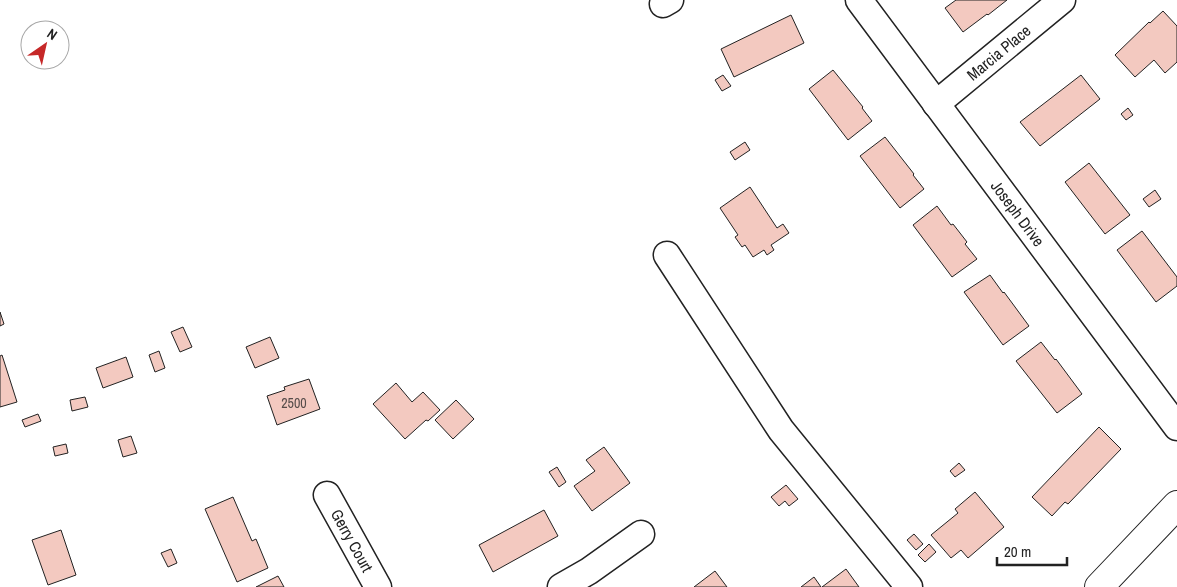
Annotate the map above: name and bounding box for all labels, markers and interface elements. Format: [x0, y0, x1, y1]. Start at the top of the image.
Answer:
north arrow [20, 20, 70, 70]
street label: Marcia Place [962, 20, 1035, 85]
text: N [44, 24, 61, 44]
street label: Joseph Drive [986, 176, 1050, 251]
house number: 2500 [281, 394, 307, 412]
street label: Gerry Court [326, 505, 379, 576]
scale bar [997, 534, 1067, 566]
text: 20 m [1004, 541, 1031, 562]

